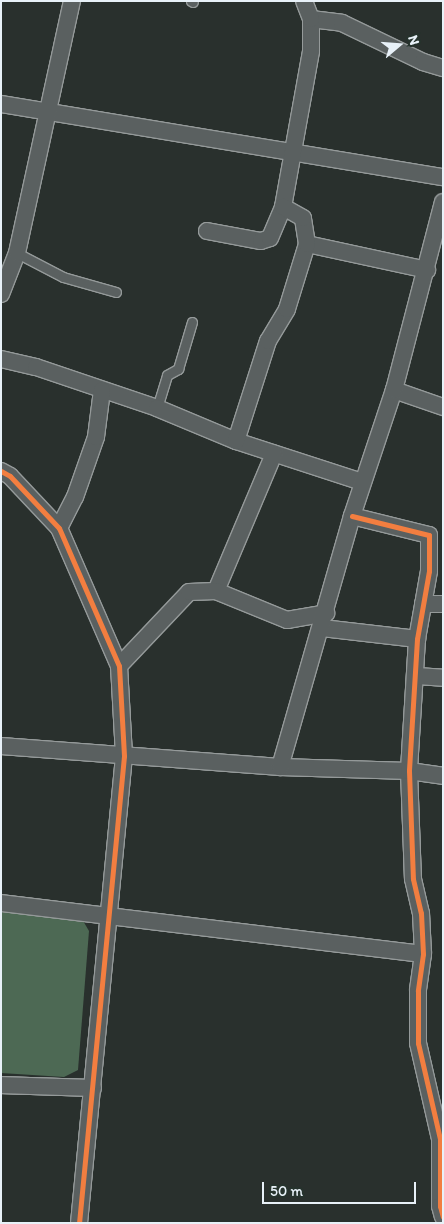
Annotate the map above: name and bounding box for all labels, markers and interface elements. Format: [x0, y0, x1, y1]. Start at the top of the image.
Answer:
north arrow [374, 20, 424, 70]
text: N [404, 33, 423, 47]
scale bar [264, 1172, 418, 1204]
text: 50 m [270, 1182, 303, 1200]

